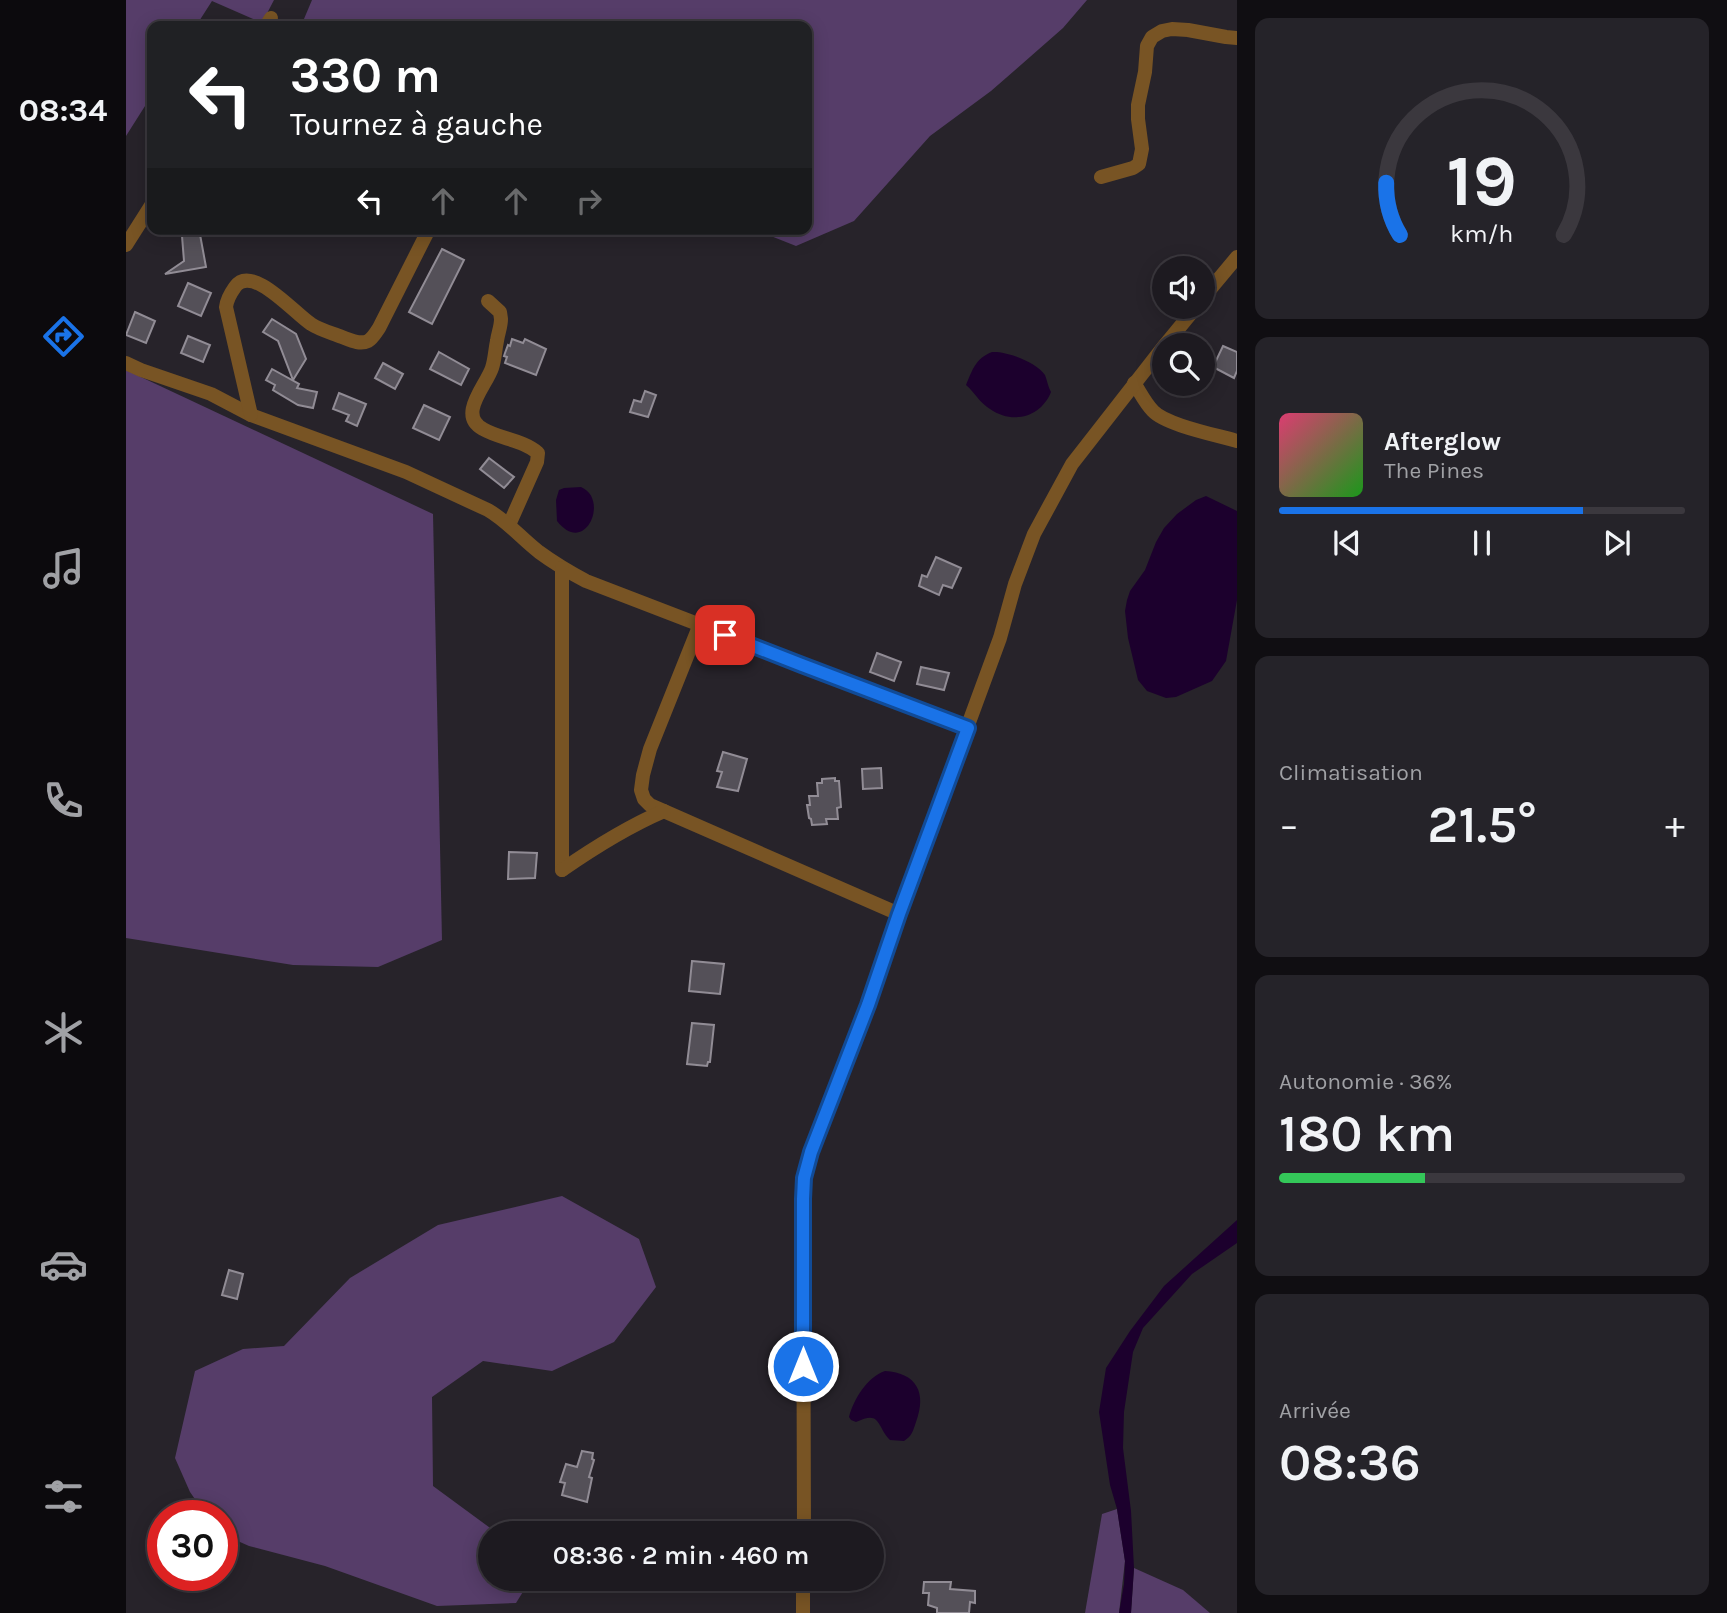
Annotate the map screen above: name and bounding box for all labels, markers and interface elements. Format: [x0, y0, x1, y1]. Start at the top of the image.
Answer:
text: 330 m [290, 47, 441, 104]
icon: left [175, 49, 266, 140]
text: 08:34 [19, 92, 107, 129]
text: Tournez à gauche [290, 106, 543, 143]
text: 19 [1447, 138, 1517, 223]
icon: left [351, 182, 389, 220]
icon: ahead [424, 182, 462, 220]
icon: ahead [497, 182, 535, 220]
icon: right [570, 182, 608, 220]
text: km/h [1450, 218, 1514, 247]
map controls [1152, 256, 1215, 396]
button: sound [1152, 256, 1215, 319]
icon: directions [39, 312, 88, 361]
button: search [1152, 333, 1215, 396]
text: Afterglow [1384, 426, 1501, 457]
text: The Pines [1384, 457, 1484, 484]
icon: previous [1328, 524, 1366, 562]
icon: pause [1463, 524, 1501, 562]
icon: next [1598, 524, 1636, 562]
icon: music [39, 544, 88, 593]
pin [695, 605, 755, 665]
icon: arrive [706, 616, 744, 654]
text: Climatisation [1279, 759, 1423, 786]
icon: phone [39, 776, 88, 825]
text: 21.5° [1427, 794, 1537, 855]
text: − [1279, 803, 1299, 848]
text: + [1665, 803, 1685, 848]
icon: climate [39, 1008, 88, 1057]
text: Autonomie · 36% [1279, 1068, 1452, 1095]
text: 180 km [1279, 1103, 1455, 1164]
icon: car [39, 1240, 88, 1289]
position arrow [766, 1329, 840, 1403]
text: Arrivée [1279, 1397, 1351, 1424]
text: 08:36 [1279, 1432, 1421, 1493]
icon: filters [39, 1472, 88, 1521]
speed limit sign: 30 [147, 1500, 238, 1591]
text: 08:36 · 2 min · 460 m [553, 1540, 809, 1571]

